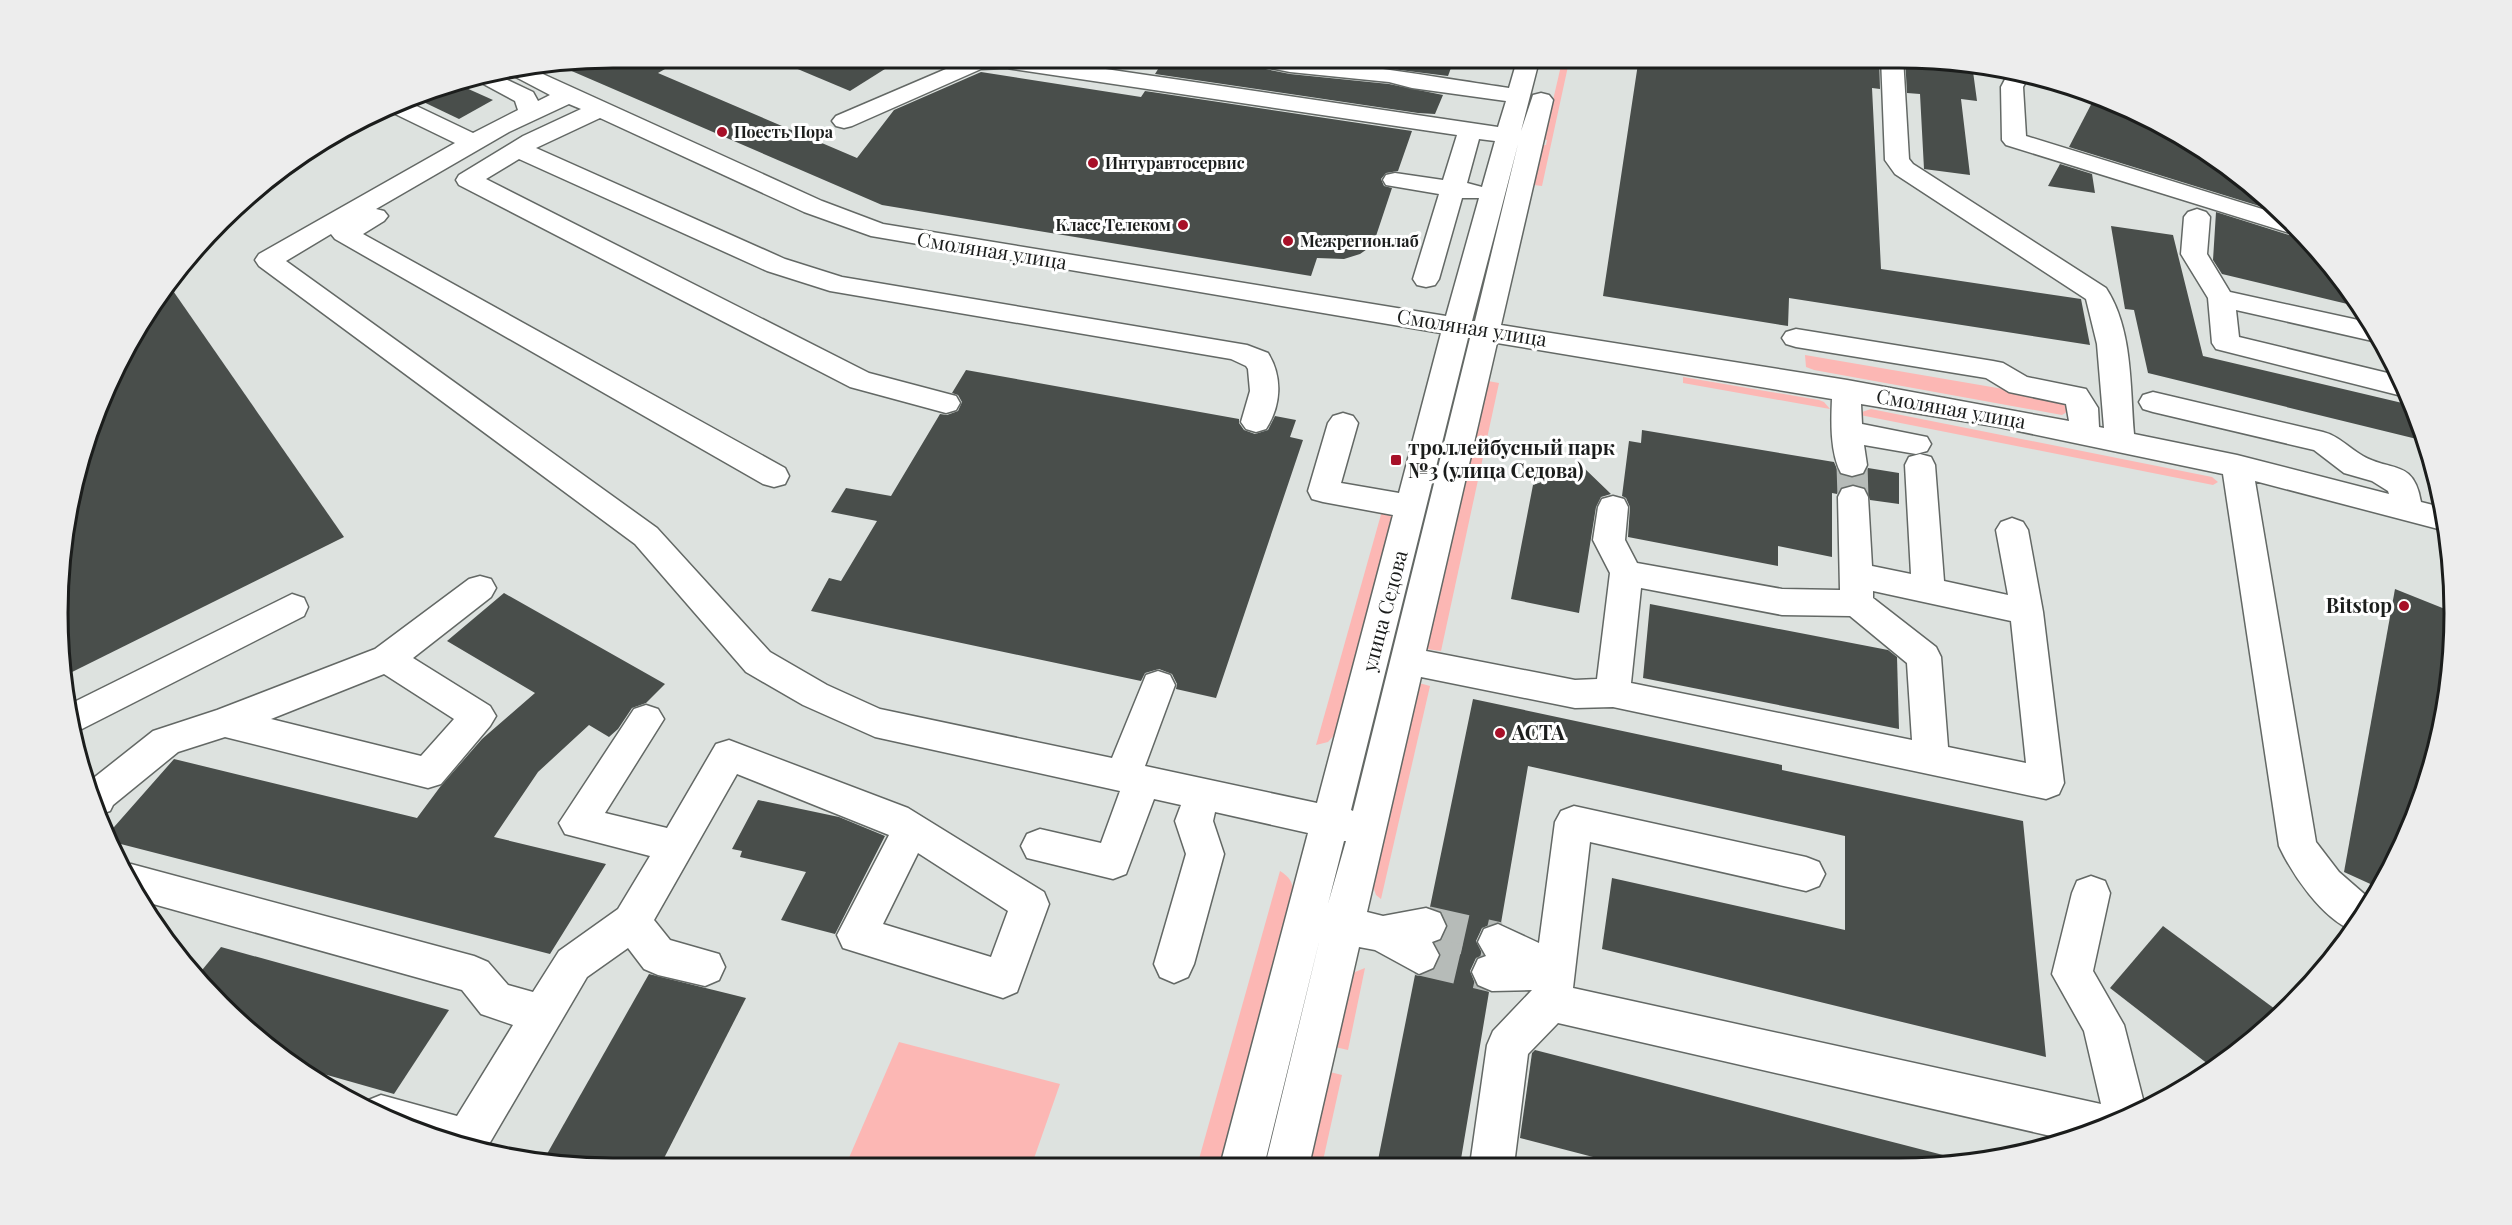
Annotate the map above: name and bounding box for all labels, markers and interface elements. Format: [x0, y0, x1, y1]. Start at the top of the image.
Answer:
place label: Поесть Пора [734, 121, 834, 142]
marker: Поесть Пора [715, 125, 729, 139]
place label: Интуравтосервис [1105, 152, 1245, 173]
marker: Интуравтосервис [1086, 156, 1100, 170]
place label: Класс Телеком [1055, 214, 1171, 235]
marker: Класс Телеком [1176, 218, 1190, 232]
street label: Смоляная улица [915, 224, 1069, 275]
place label: Межрегионлаб [1300, 230, 1419, 251]
marker: Межрегионлаб [1281, 234, 1295, 248]
street label: Смоляная улица [1395, 301, 1549, 352]
street label: Смоляная улица [1874, 381, 2028, 434]
place label: троллейбусный парк №3 (улица Седова) [1408, 433, 1616, 483]
marker: троллейбусный парк №3 (улица Седова) [1389, 453, 1403, 467]
street label: улица Седова [1354, 547, 1413, 675]
place label: Bitstop [2326, 591, 2392, 618]
marker: Bitstop [2397, 599, 2411, 613]
place label: АСТА [1511, 718, 1565, 745]
marker: АСТА [1493, 726, 1507, 740]

